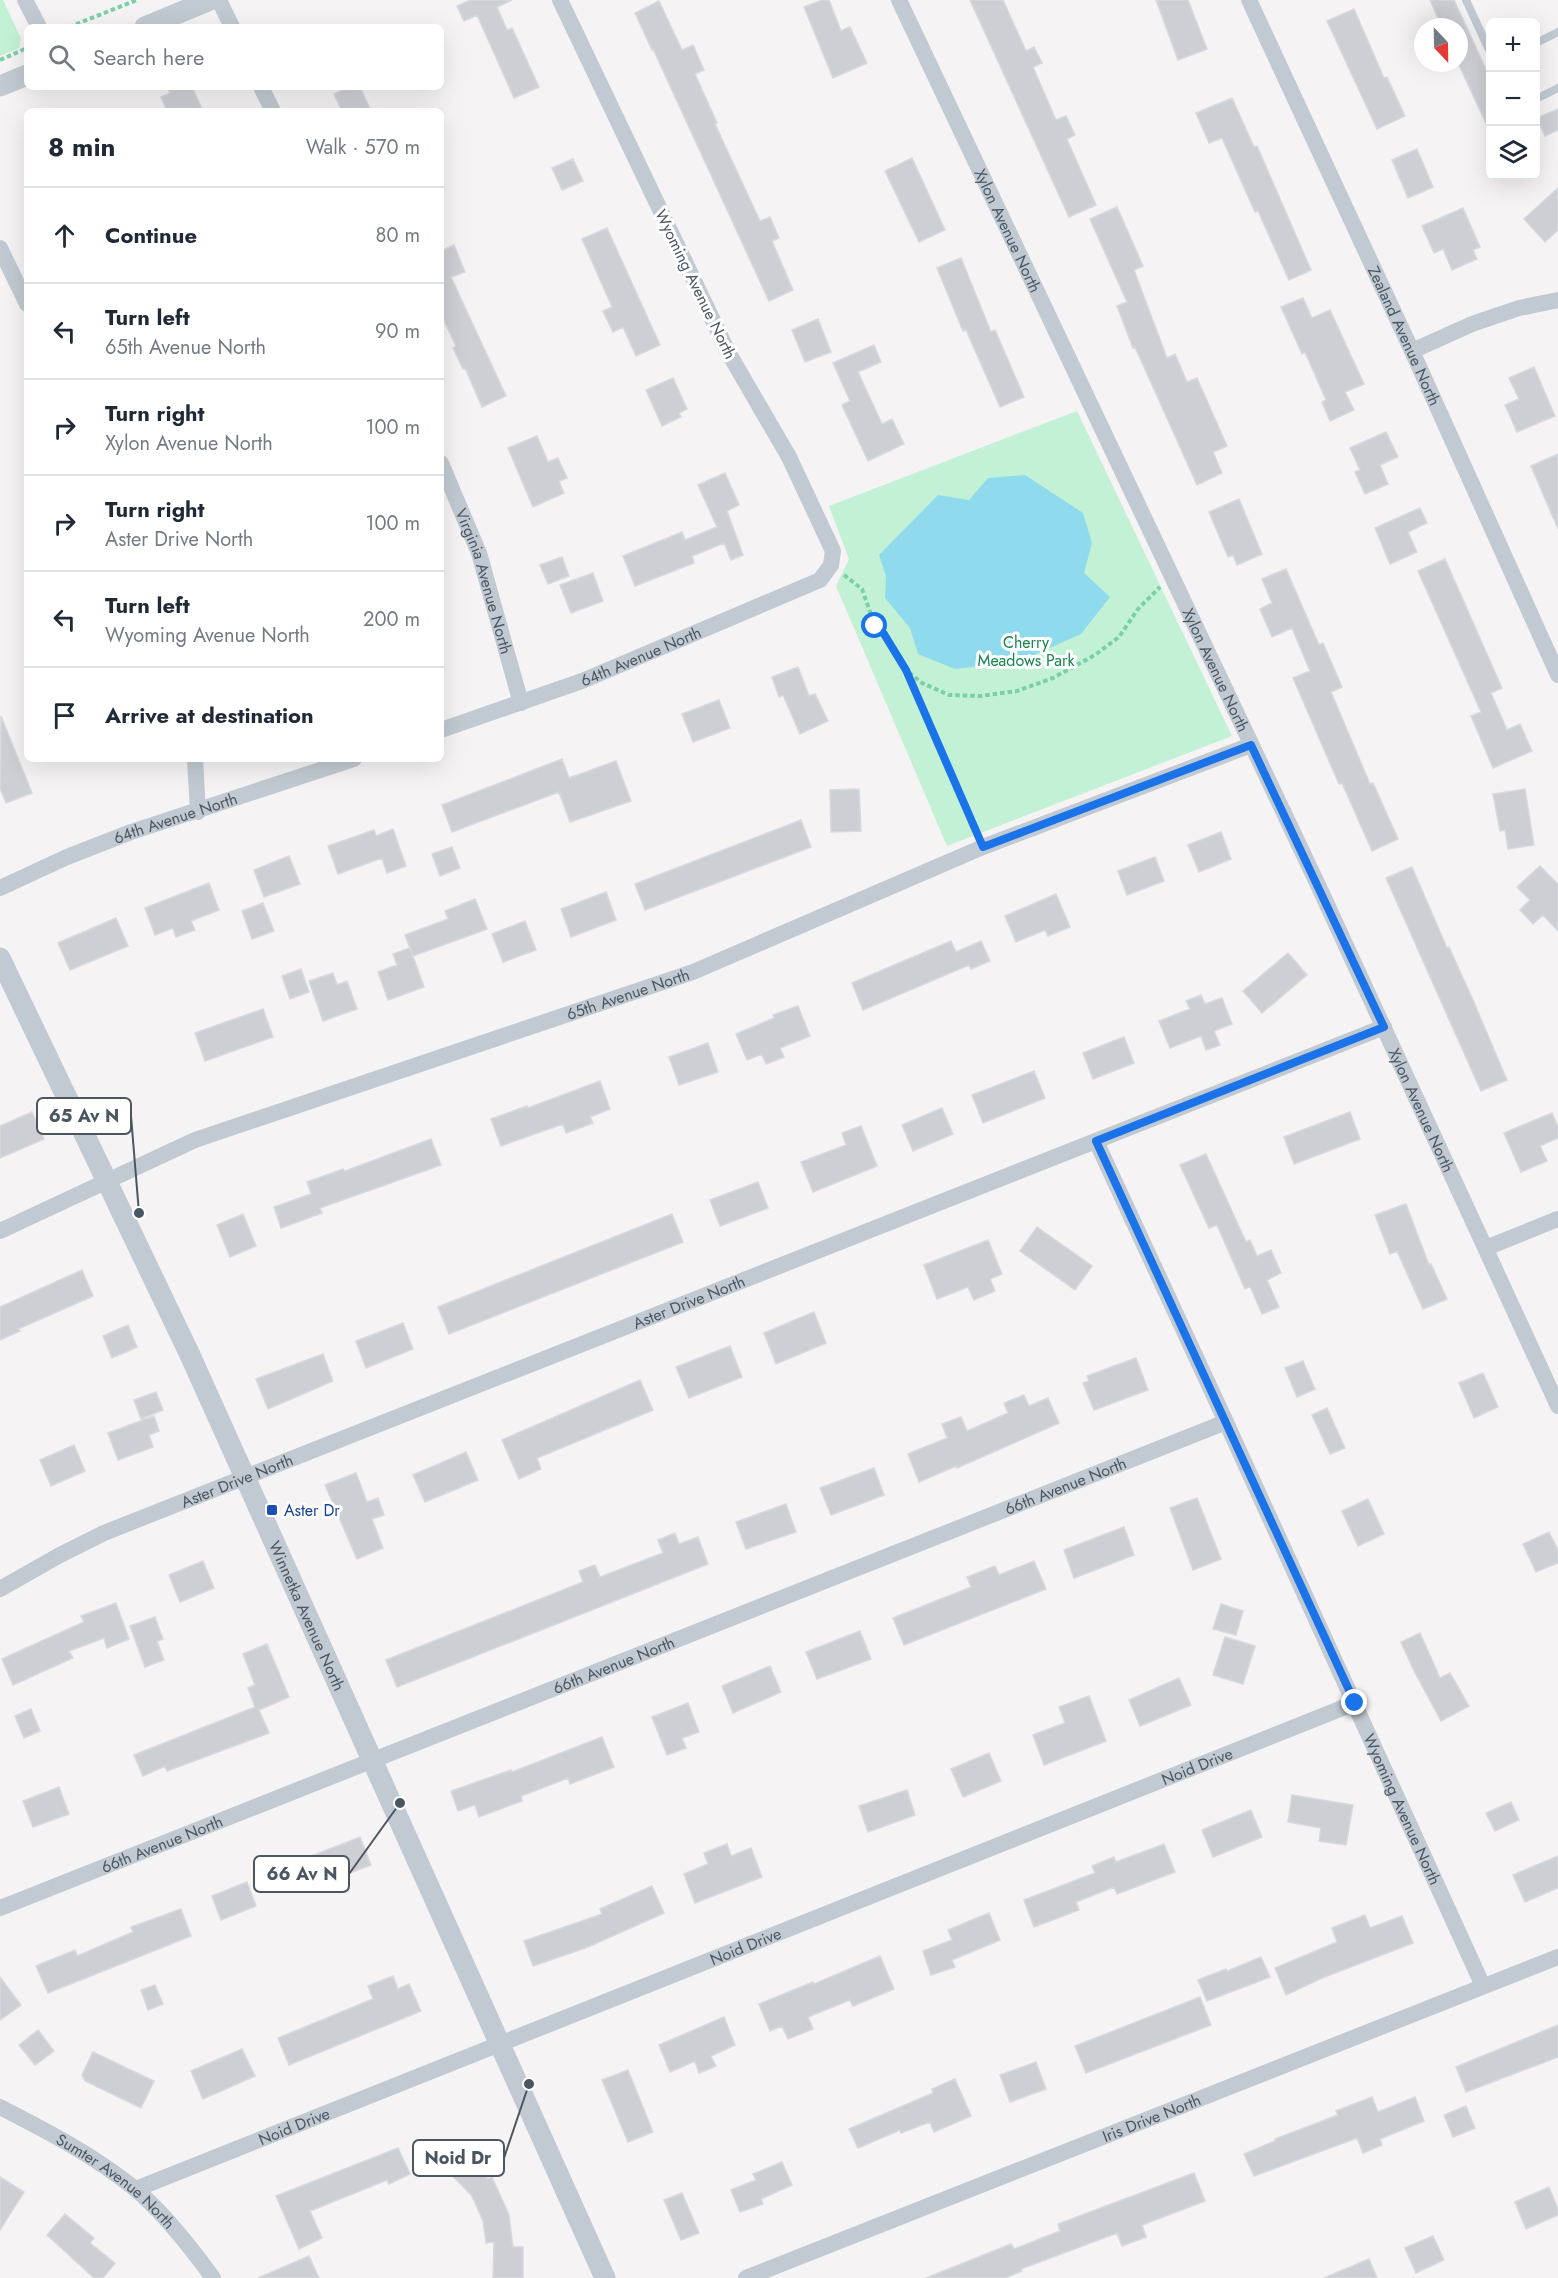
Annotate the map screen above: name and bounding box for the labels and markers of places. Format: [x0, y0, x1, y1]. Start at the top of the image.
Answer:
callout: 65 Av N [37, 1098, 131, 1134]
place label: Aster Dr [284, 1499, 340, 1522]
marker: Aster Dr [265, 1503, 279, 1517]
callout: 66 Av N [254, 1856, 349, 1892]
callout: Noid Dr [413, 2140, 504, 2176]

